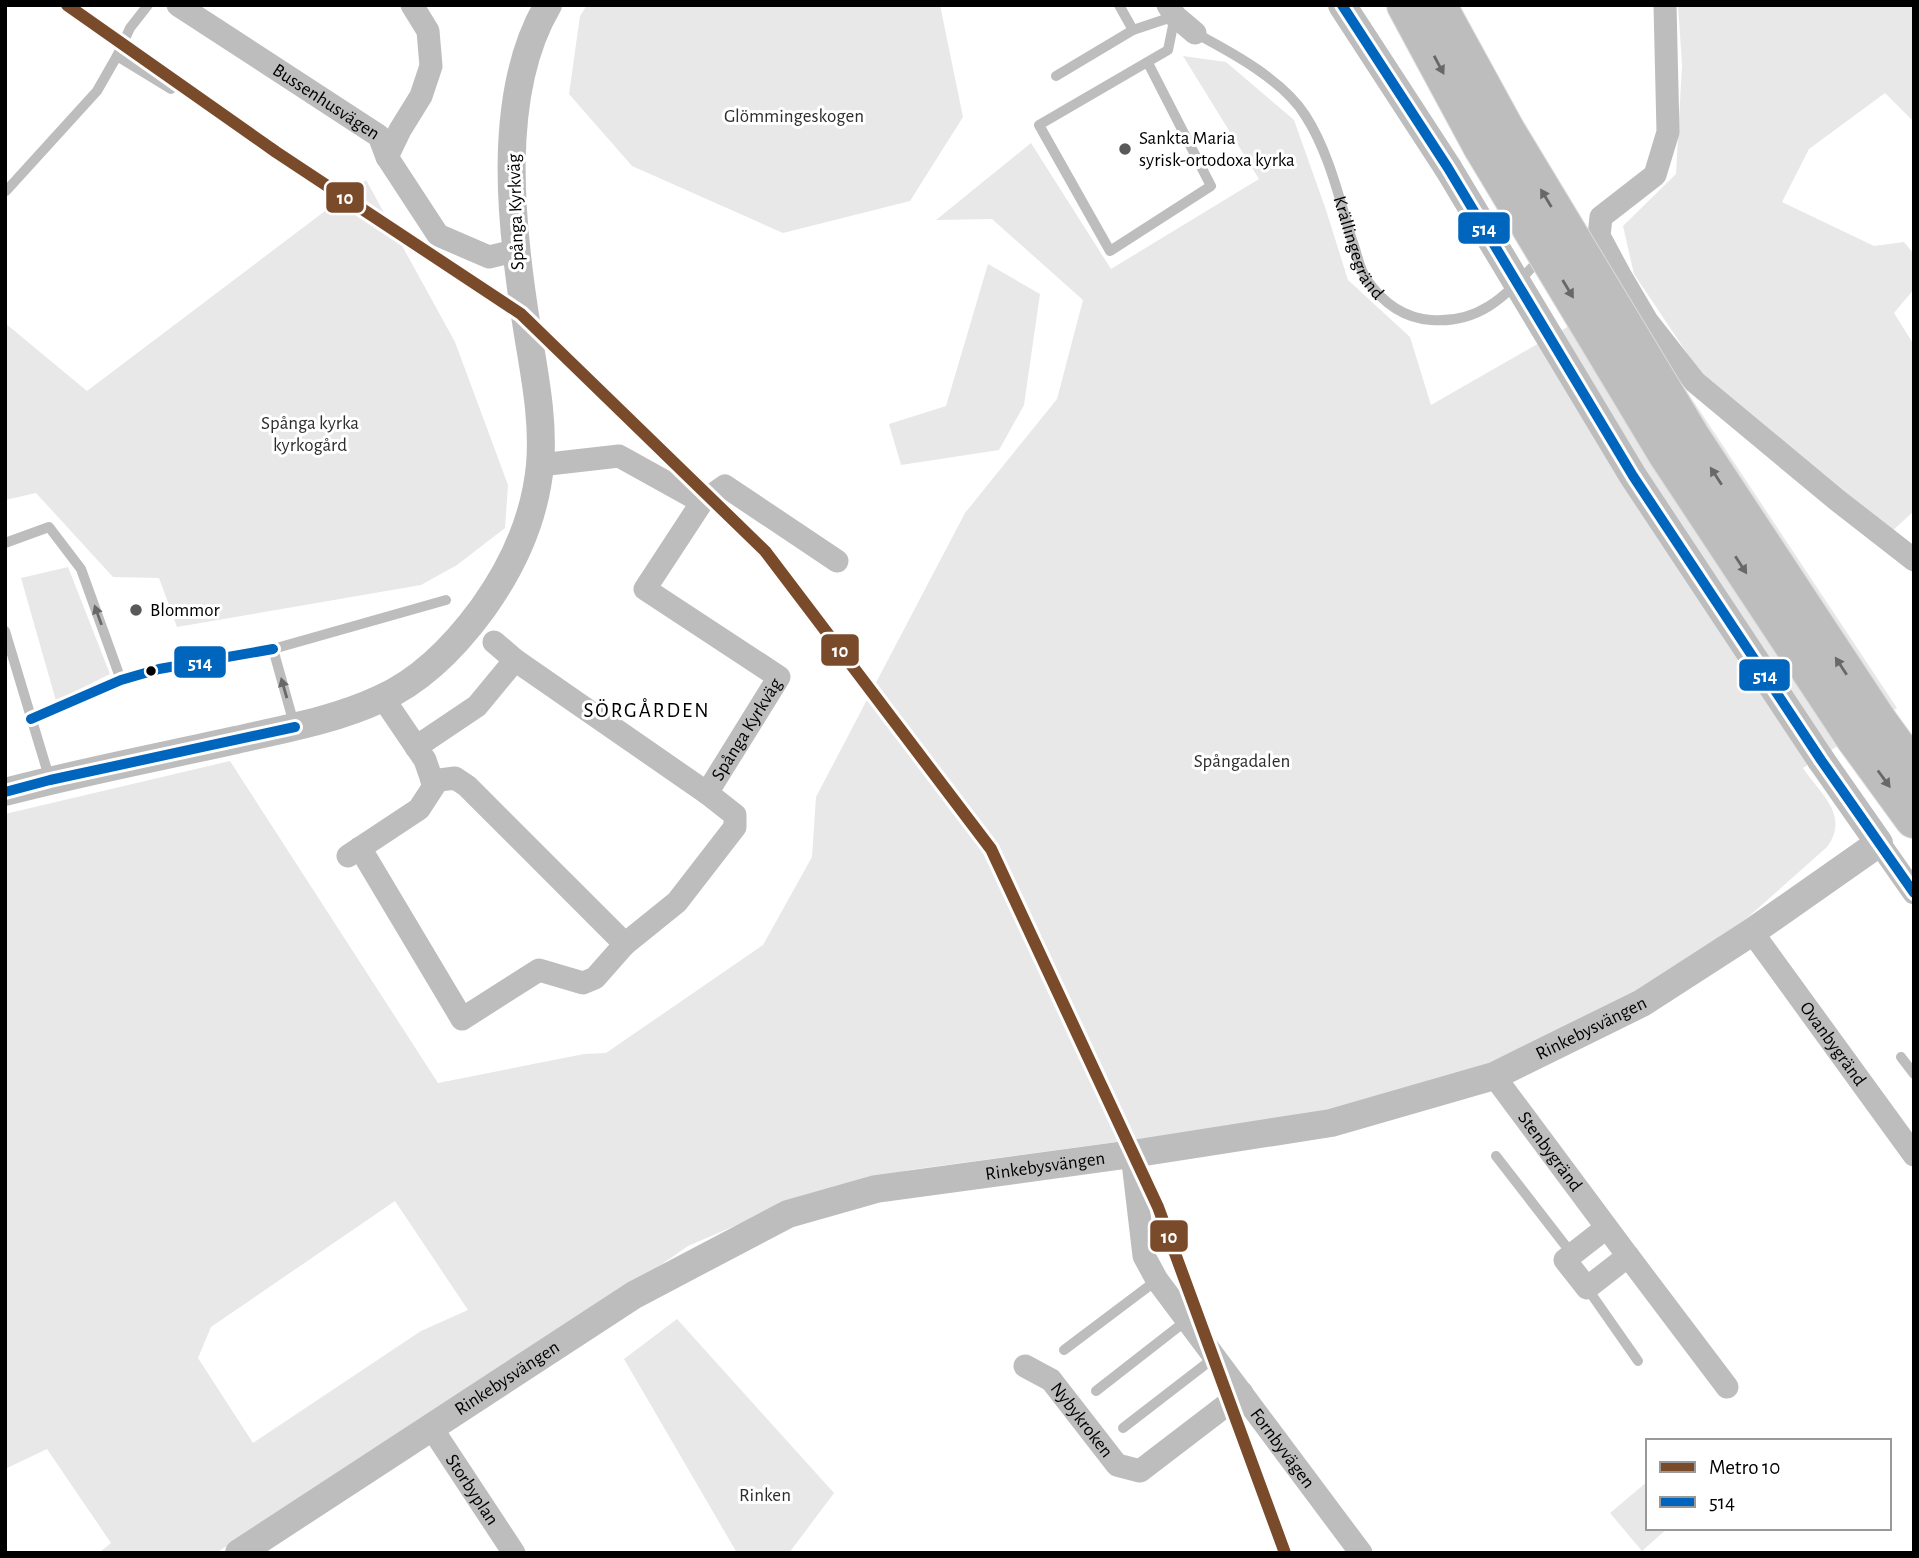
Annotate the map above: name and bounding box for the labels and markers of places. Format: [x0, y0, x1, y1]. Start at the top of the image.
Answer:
place label: Sankta Maria syrisk-ortodoxa kyrka [1139, 129, 1295, 170]
marker: Sankta Maria syrisk-ortodoxa kyrka [1117, 141, 1133, 157]
place label: Blommor [150, 601, 220, 620]
marker: Blommor [128, 602, 144, 618]
unlabelled marker [144, 664, 158, 678]

